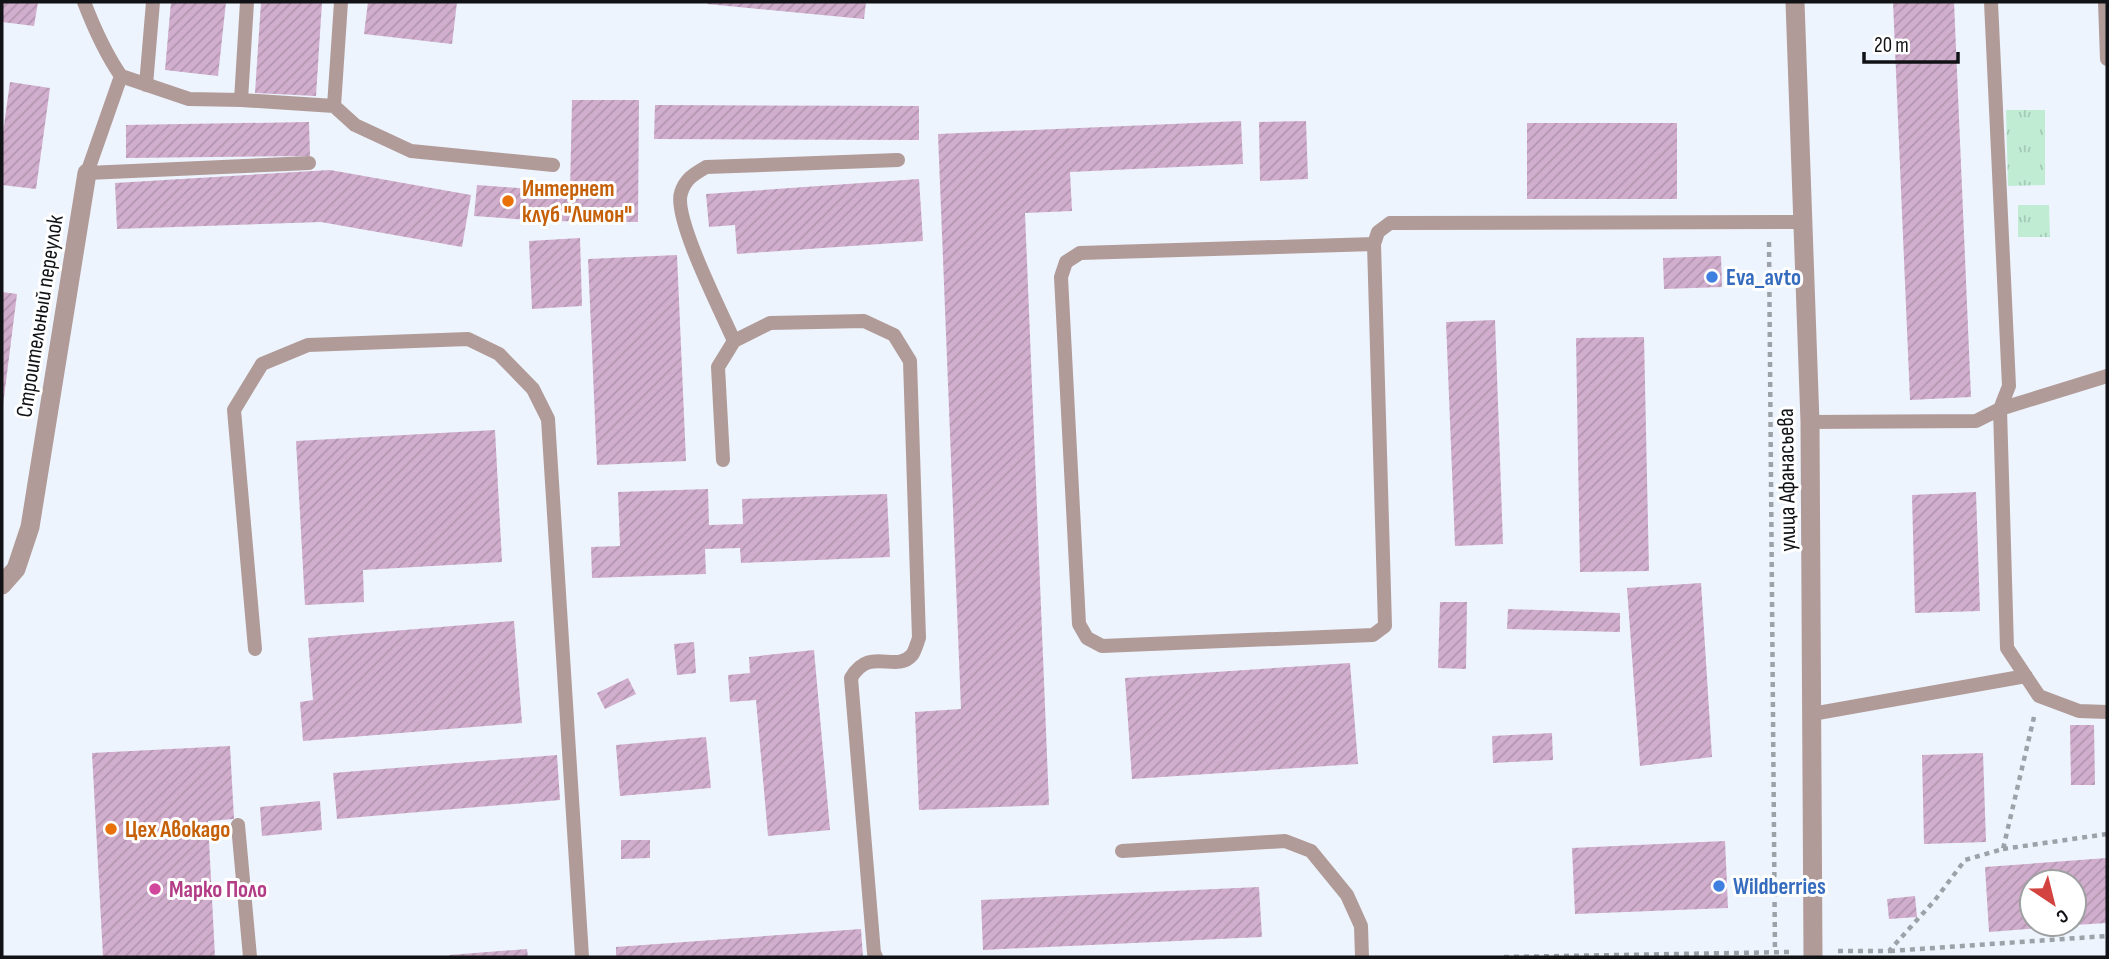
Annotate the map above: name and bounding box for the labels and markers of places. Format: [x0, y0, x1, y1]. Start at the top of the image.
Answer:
place label: Интернет клуб "Лимон" [522, 175, 632, 229]
marker: Интернет клуб "Лимон" [500, 193, 516, 209]
place label: Eva_avto [1726, 264, 1801, 292]
marker: Eva_avto [1704, 269, 1720, 285]
place label: Цех Авокадо [125, 816, 230, 844]
marker: Цех Авокадо [103, 821, 119, 837]
place label: Wildberries [1733, 873, 1826, 901]
place label: Марко Поло [169, 876, 267, 904]
marker: Wildberries [1711, 878, 1727, 894]
marker: Марко Поло [147, 881, 163, 897]

